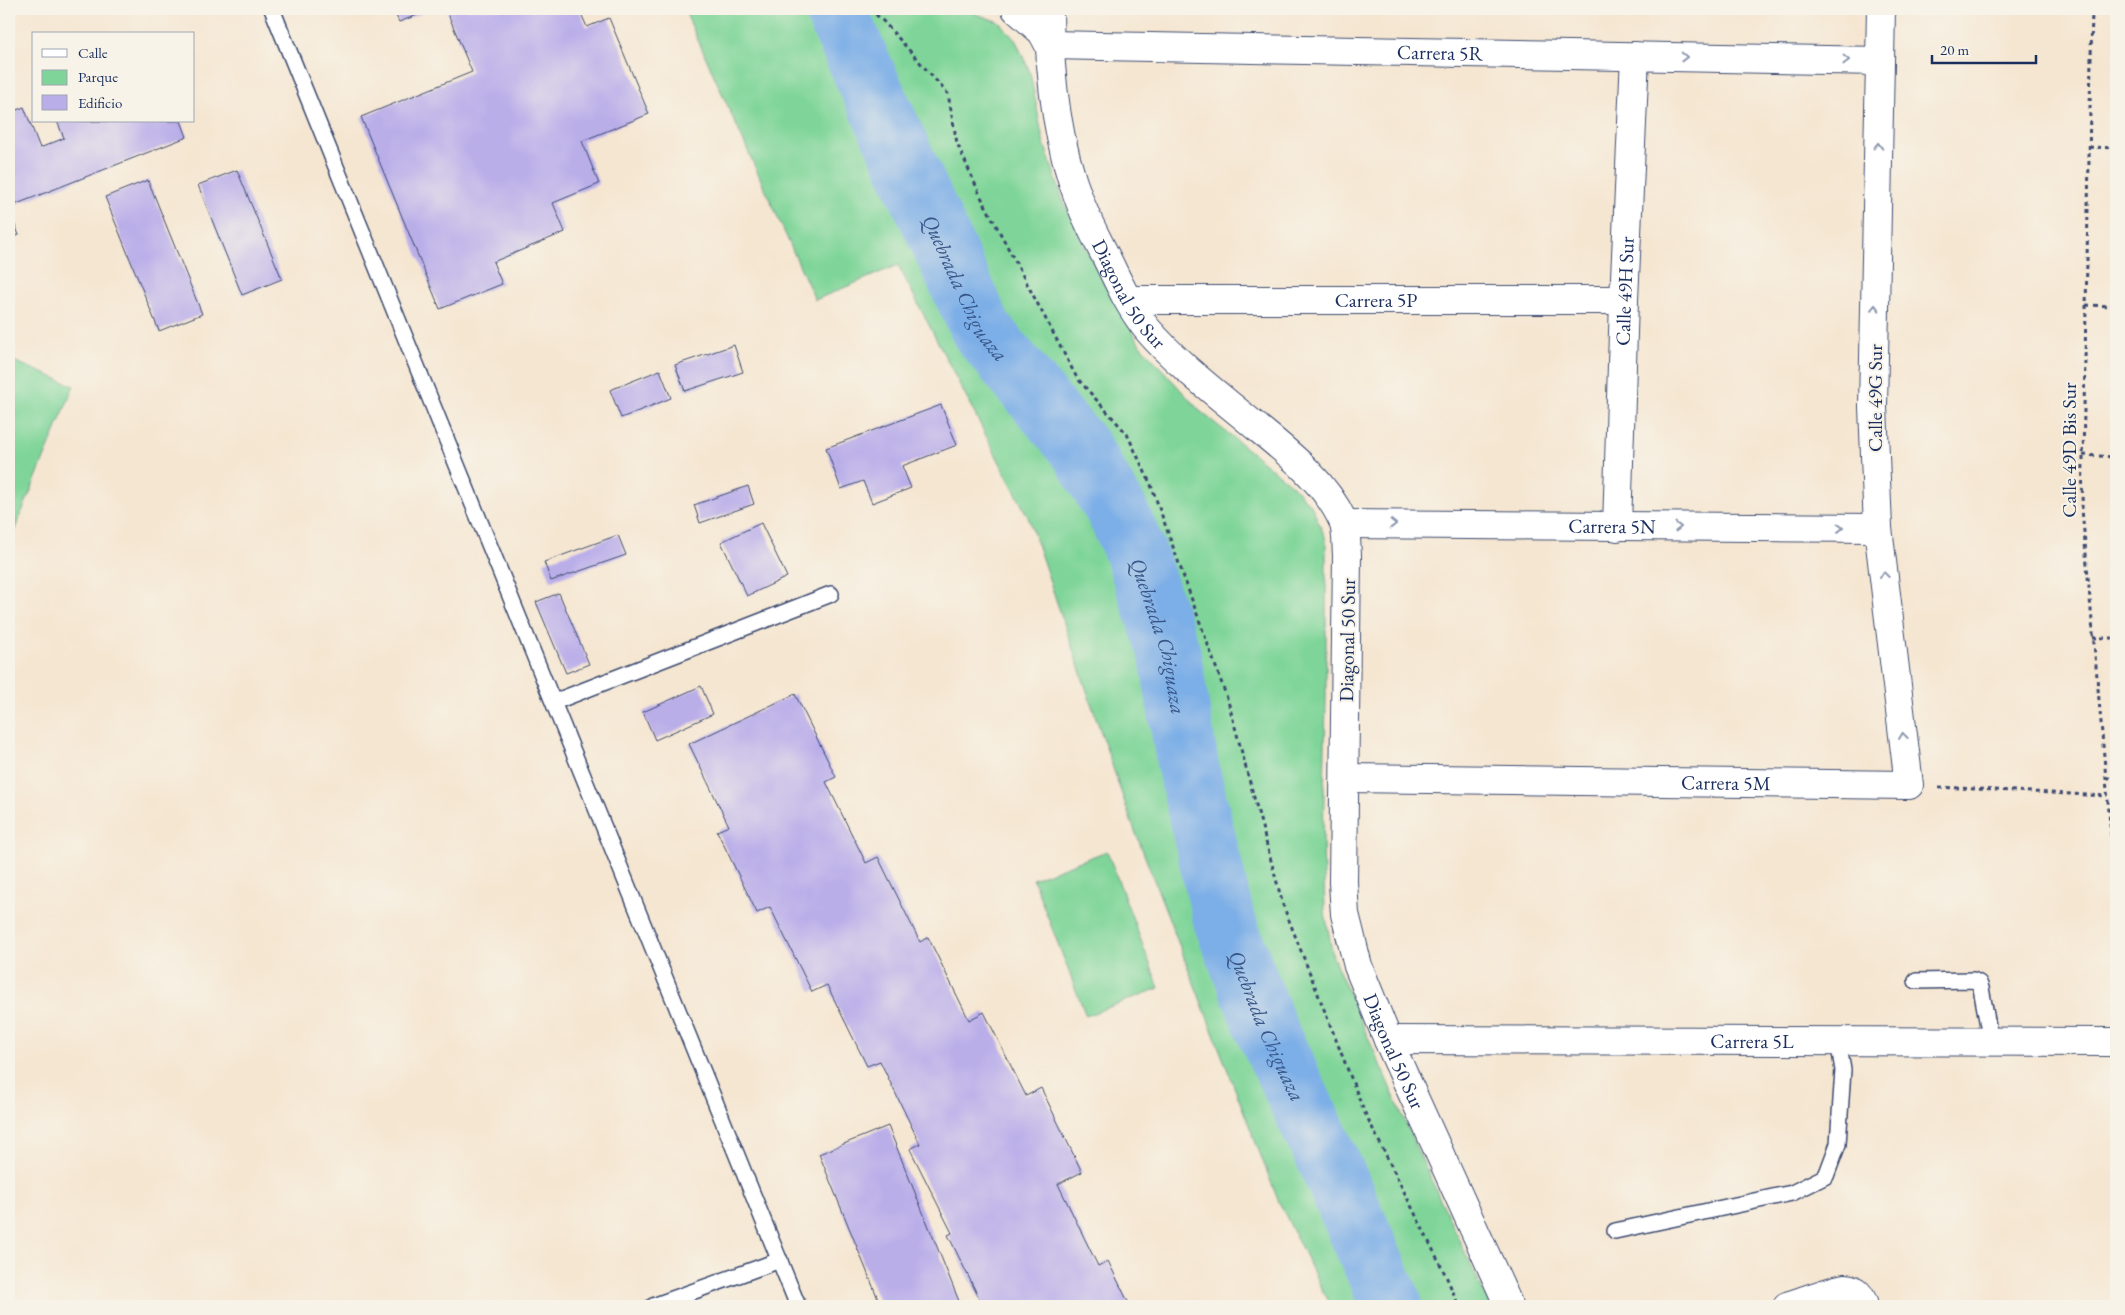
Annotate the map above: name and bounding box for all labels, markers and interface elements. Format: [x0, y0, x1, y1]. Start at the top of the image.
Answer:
legend [32, 32, 195, 122]
scale bar [1932, 32, 2036, 64]
street label: Carrera 5R [1397, 39, 1484, 66]
text: 20 m [1940, 40, 1969, 59]
text: Calle [78, 43, 108, 62]
one-way arrow [1680, 52, 1688, 62]
one-way arrow [1842, 55, 1850, 65]
text: Parque [78, 67, 118, 86]
text: Edificio [78, 93, 122, 112]
one-way arrow [1873, 141, 1884, 149]
water label: Quebrada Chiguaza [917, 210, 1015, 366]
street label: Diagonal 50 Sur [1086, 235, 1172, 355]
street label: Calle 49H Sur [1610, 235, 1640, 346]
street label: Carrera 5P [1335, 287, 1417, 313]
one-way arrow [1870, 304, 1880, 312]
street label: Calle 49G Sur [1862, 344, 1888, 452]
street label: Calle 49D Bis Sur [2056, 382, 2082, 518]
street label: Carrera 5N [1568, 513, 1656, 539]
one-way arrow [1389, 519, 1397, 529]
one-way arrow [1674, 522, 1682, 532]
one-way arrow [1836, 523, 1844, 533]
water label: Quebrada Chiguaza [1125, 554, 1193, 716]
one-way arrow [1879, 571, 1890, 579]
street label: Diagonal 50 Sur [1333, 578, 1361, 702]
one-way arrow [1898, 732, 1909, 740]
street label: Carrera 5M [1681, 769, 1771, 796]
water label: Quebrada Chiguaza [1223, 946, 1312, 1105]
street label: Diagonal 50 Sur [1357, 989, 1431, 1113]
street label: Carrera 5L [1710, 1028, 1794, 1054]

